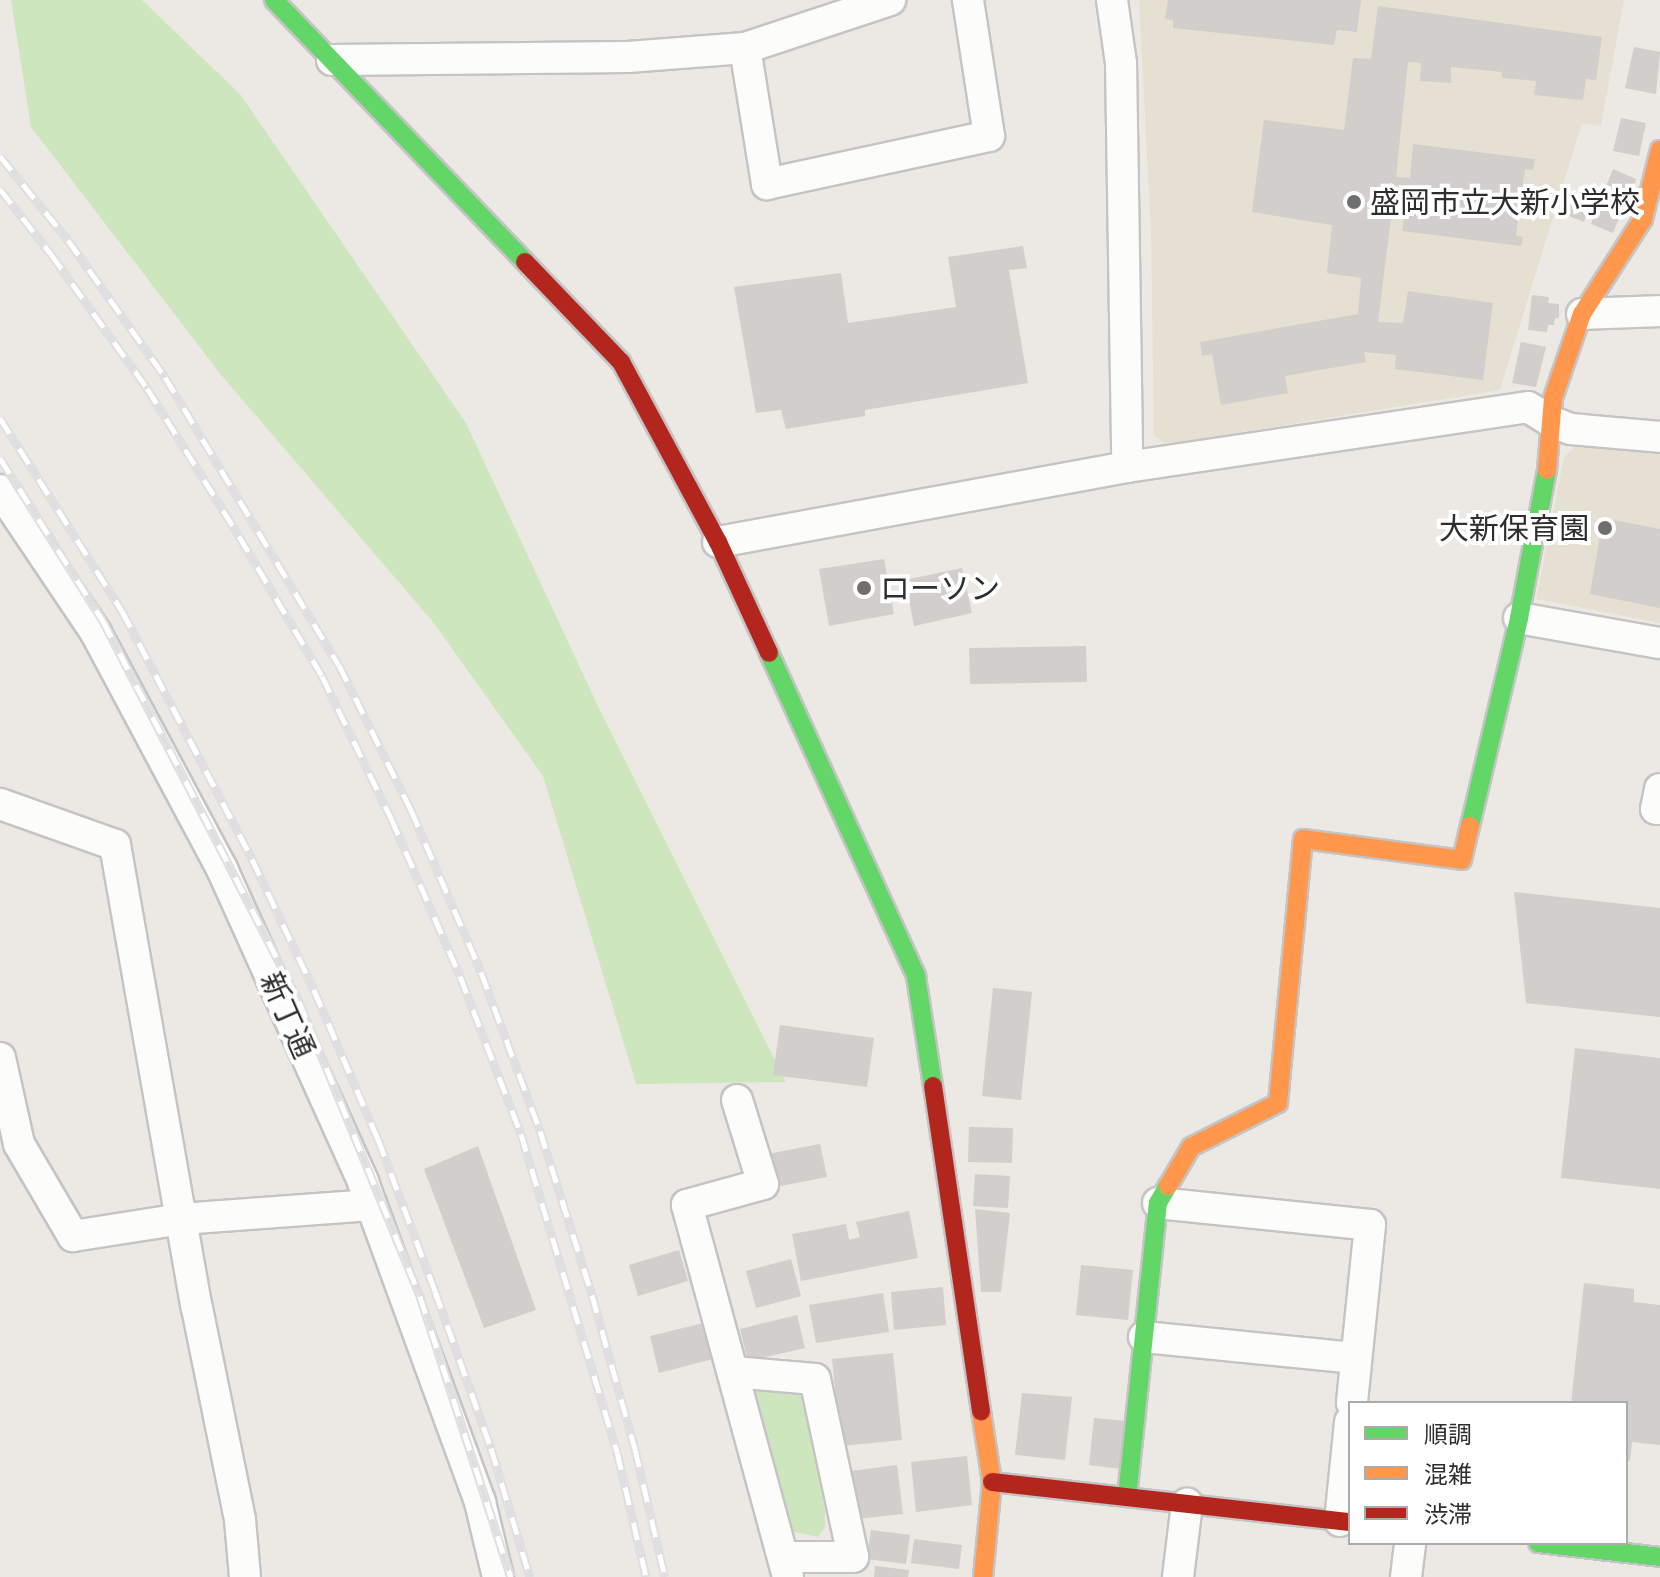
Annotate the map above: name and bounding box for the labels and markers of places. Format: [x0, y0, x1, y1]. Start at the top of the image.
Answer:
place label: 盛岡市立大新小学校 [1370, 184, 1640, 220]
marker: 盛岡市立大新小学校 [1345, 193, 1363, 211]
place label: 大新保育園 [1439, 510, 1589, 546]
marker: 大新保育園 [1596, 519, 1614, 537]
place label: ローソン [880, 570, 1000, 606]
marker: ローソン [855, 579, 873, 597]

